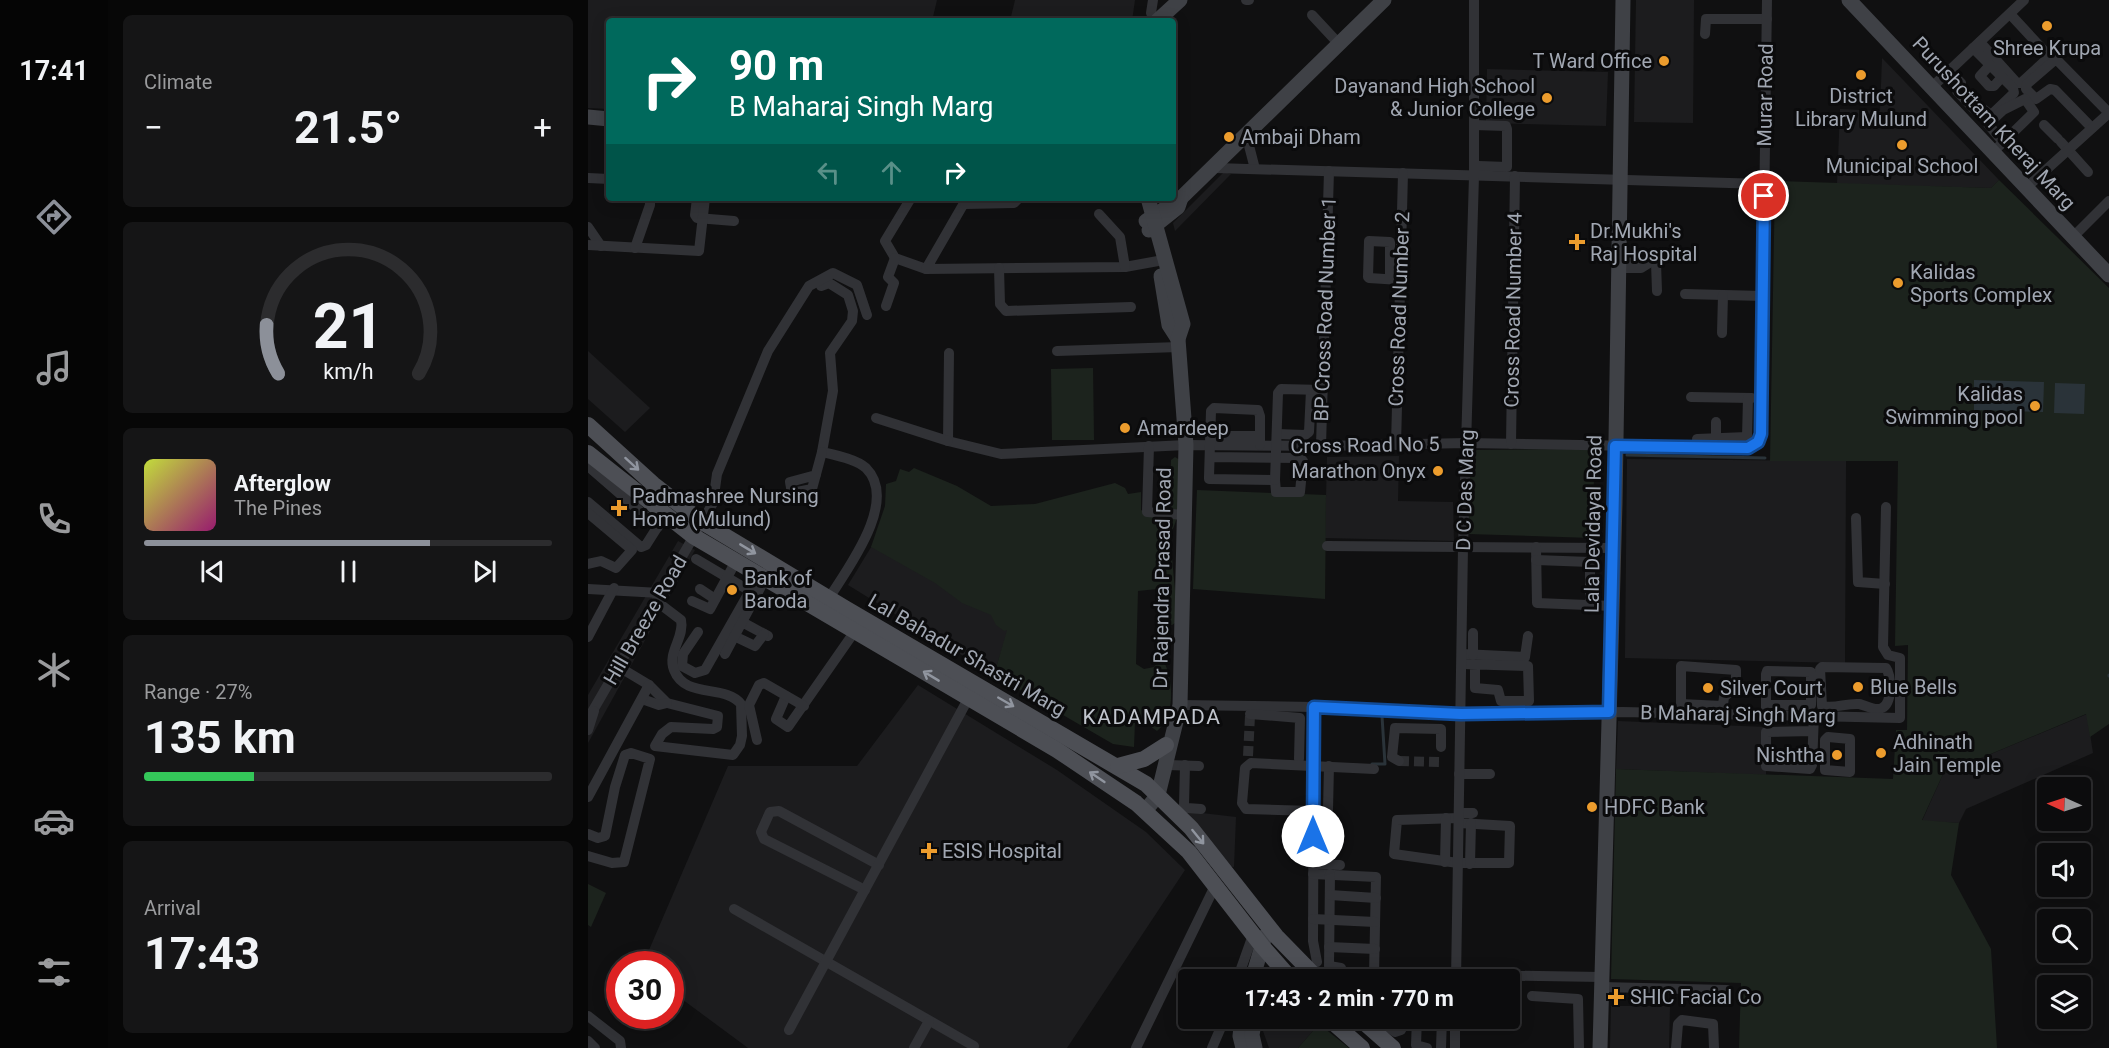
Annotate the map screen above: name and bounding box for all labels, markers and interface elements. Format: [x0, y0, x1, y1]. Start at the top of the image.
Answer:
marker: Shree Krupa [2040, 19, 2054, 33]
street label: Purushottam Kheraj Marg [1907, 31, 2081, 215]
place label: Shree Krupa [1993, 36, 2101, 60]
text: 90 m [729, 41, 824, 90]
icon: right [630, 42, 708, 120]
street label: Murar Road [1752, 43, 1778, 147]
place label: T Ward Office [1532, 49, 1652, 73]
marker: T Ward Office [1657, 54, 1671, 68]
text: 17:41 [19, 55, 89, 87]
marker: District Library Mulund [1854, 68, 1868, 82]
text: Climate [144, 70, 212, 94]
place label: Dayanand High School & Junior College [1334, 74, 1535, 121]
place label: District Library Mulund [1795, 84, 1927, 131]
text: B Maharaj Singh Marg [729, 91, 993, 123]
marker: Dayanand High School & Junior College [1540, 91, 1554, 105]
text: 21.5° [294, 101, 402, 154]
text: − [144, 108, 163, 147]
text: + [533, 108, 552, 147]
place label: Ambaji Dham [1241, 125, 1361, 149]
marker: Ambaji Dham [1222, 130, 1236, 144]
marker: Municipal School [1895, 138, 1909, 152]
place label: Municipal School [1826, 154, 1978, 178]
icon: left [812, 156, 845, 189]
icon: ahead [875, 156, 908, 189]
icon: right [938, 156, 971, 189]
pin [1738, 170, 1789, 221]
icon: arrive [1747, 179, 1780, 212]
icon: directions [33, 196, 75, 238]
street label: BP Cross Road Number 1 [1309, 196, 1341, 422]
street label: Cross Road Number 2 [1384, 211, 1414, 407]
street label: Cross Road Number 4 [1499, 212, 1527, 408]
place label: Dr.Mukhi's Raj Hospital [1590, 219, 1697, 266]
marker: Dr.Mukhi's Raj Hospital [1568, 233, 1586, 251]
place label: Kalidas Sports Complex [1910, 260, 2052, 307]
marker: Kalidas Sports Complex [1891, 276, 1905, 290]
text: 21 [312, 291, 384, 364]
icon: music [33, 347, 75, 389]
text: km/h [323, 360, 373, 385]
place label: Kalidas Swimming pool [1885, 382, 2023, 429]
marker: Kalidas Swimming pool [2028, 399, 2042, 413]
place label: Amardeep [1137, 416, 1229, 440]
marker: Amardeep [1118, 421, 1132, 435]
street label: D C Das Marg [1451, 429, 1479, 551]
street label: Cross Road No 5 [1290, 432, 1440, 458]
street label: Lala Devidayal Road [1579, 435, 1607, 613]
one-way arrow [624, 457, 639, 471]
place label: Marathon Onyx [1291, 459, 1426, 483]
marker: Marathon Onyx [1431, 464, 1445, 478]
street label: Dr Rajendra Prasad Road [1148, 467, 1176, 689]
text: Afterglow [234, 471, 331, 496]
place label: Padmashree Nursing Home (Mulund) [632, 484, 819, 531]
text: The Pines [234, 496, 322, 520]
icon: phone [33, 498, 75, 540]
marker: Padmashree Nursing Home (Mulund) [610, 499, 628, 517]
one-way arrow [739, 543, 756, 555]
street label: Hill Breeze Road [598, 551, 692, 689]
icon: previous [196, 555, 229, 588]
icon: pause [332, 555, 365, 588]
icon: next [468, 555, 501, 588]
place label: Bank of Baroda [744, 566, 812, 613]
marker: Bank of Baroda [725, 583, 739, 597]
street label: Lal Bahadur Shastri Marg [864, 589, 1070, 721]
icon: climate [33, 649, 75, 691]
one-way arrow [923, 670, 940, 682]
place label: Blue Bells [1870, 675, 1957, 699]
place label: Silver Court [1720, 676, 1823, 700]
text: Range · 27% [144, 680, 252, 704]
marker: Blue Bells [1851, 680, 1865, 694]
marker: Silver Court [1701, 681, 1715, 695]
one-way arrow [997, 696, 1014, 708]
street label: B Maharaj Singh Marg [1640, 700, 1836, 728]
district label: KADAMPADA [1083, 705, 1221, 729]
text: 135 km [144, 711, 296, 764]
place label: Adhinath Jain Temple [1893, 730, 2001, 777]
place label: Nishtha [1756, 743, 1825, 767]
marker: Adhinath Jain Temple [1874, 746, 1888, 760]
marker: Nishtha [1830, 748, 1844, 762]
one-way arrow [1090, 771, 1106, 783]
north arrow [2037, 777, 2091, 831]
map controls [2037, 777, 2091, 1029]
place label: HDFC Bank [1604, 795, 1706, 819]
icon: car [33, 800, 75, 842]
marker: HDFC Bank [1585, 800, 1599, 814]
position arrow [1281, 804, 1345, 868]
one-way arrow [1192, 829, 1205, 845]
place label: ESIS Hospital [942, 839, 1062, 863]
marker: ESIS Hospital [920, 842, 938, 860]
button: sound [2037, 843, 2091, 897]
text: Arrival [144, 896, 201, 920]
button: search [2037, 909, 2091, 963]
text: 17:43 [144, 927, 260, 980]
icon: filters [33, 951, 75, 993]
speed limit sign: 30 [606, 951, 684, 1029]
button: layers [2037, 975, 2091, 1029]
place label: SHIC Facial Co [1630, 985, 1762, 1009]
text: 17:43 · 2 min · 770 m [1244, 986, 1454, 1011]
marker: SHIC Facial Co [1607, 988, 1625, 1006]

